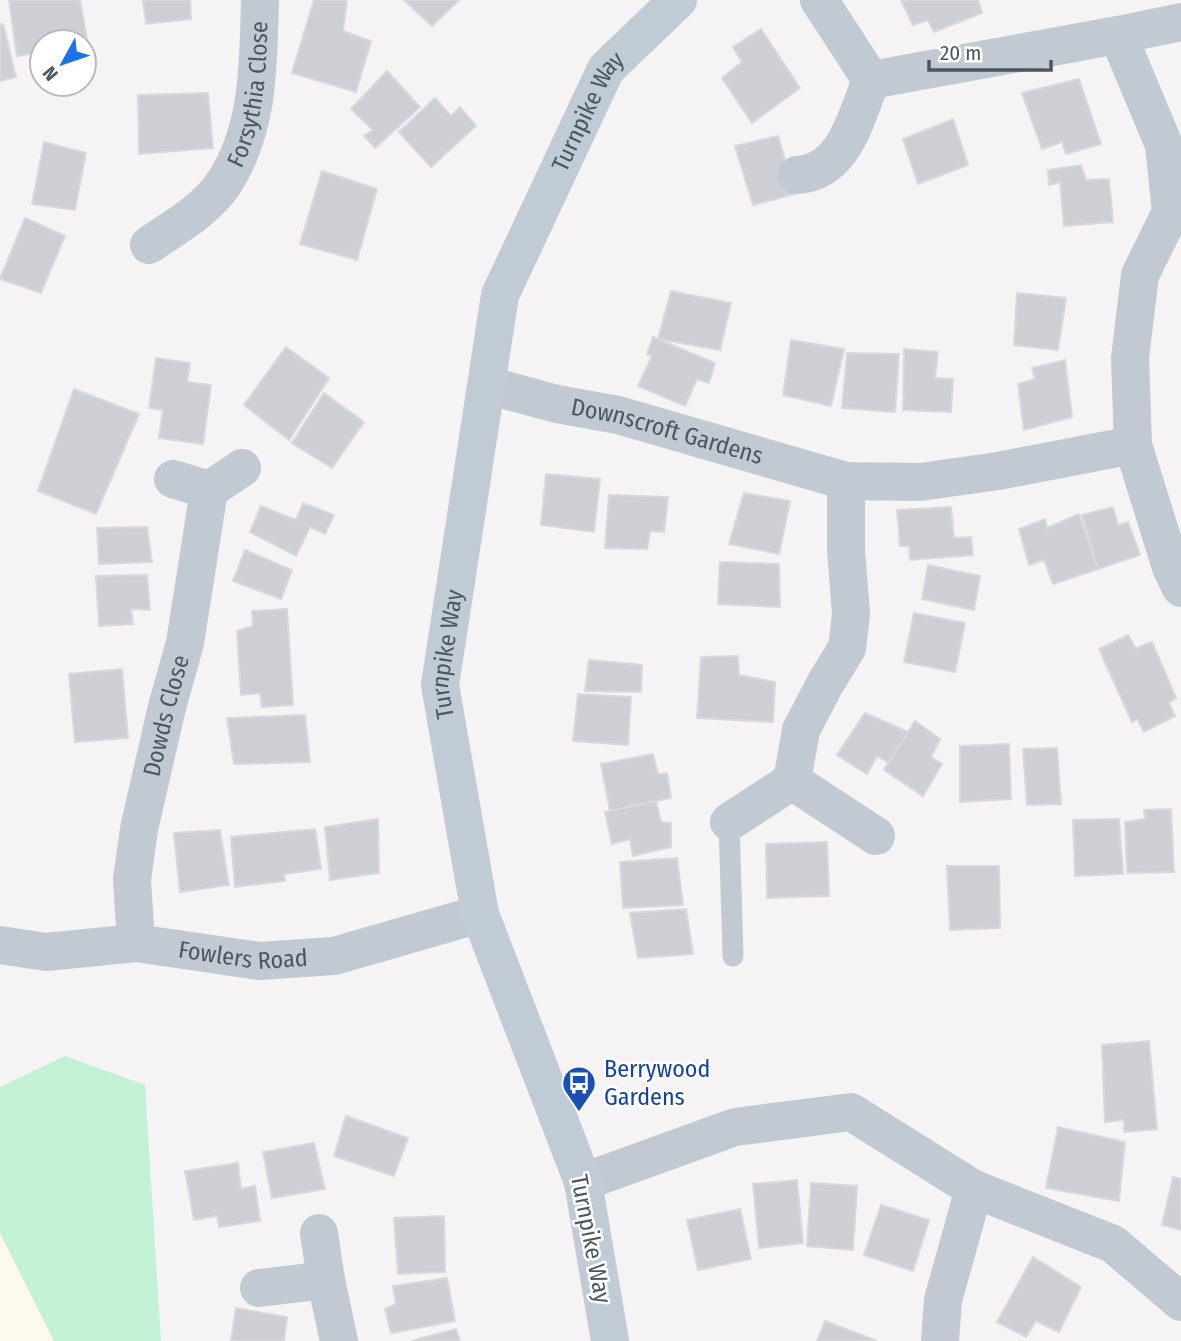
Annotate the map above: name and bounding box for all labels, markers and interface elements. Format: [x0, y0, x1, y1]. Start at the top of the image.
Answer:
street label: Forsythia Close [221, 21, 273, 171]
north arrow [28, 28, 98, 98]
scale bar [929, 28, 1052, 72]
text: 20 m [940, 40, 981, 66]
street label: Turnpike Way [546, 45, 630, 176]
text: N [38, 62, 63, 85]
street label: Downscroft Gardens [569, 393, 766, 470]
street label: Turnpike Way [426, 587, 469, 721]
street label: Dowds Close [138, 652, 195, 779]
street label: Fowlers Road [177, 935, 308, 975]
place label: Berrywood Gardens [604, 1055, 710, 1111]
bus stop icon: Berrywood Gardens [560, 1064, 598, 1113]
street label: Turnpike Way [565, 1172, 617, 1306]

